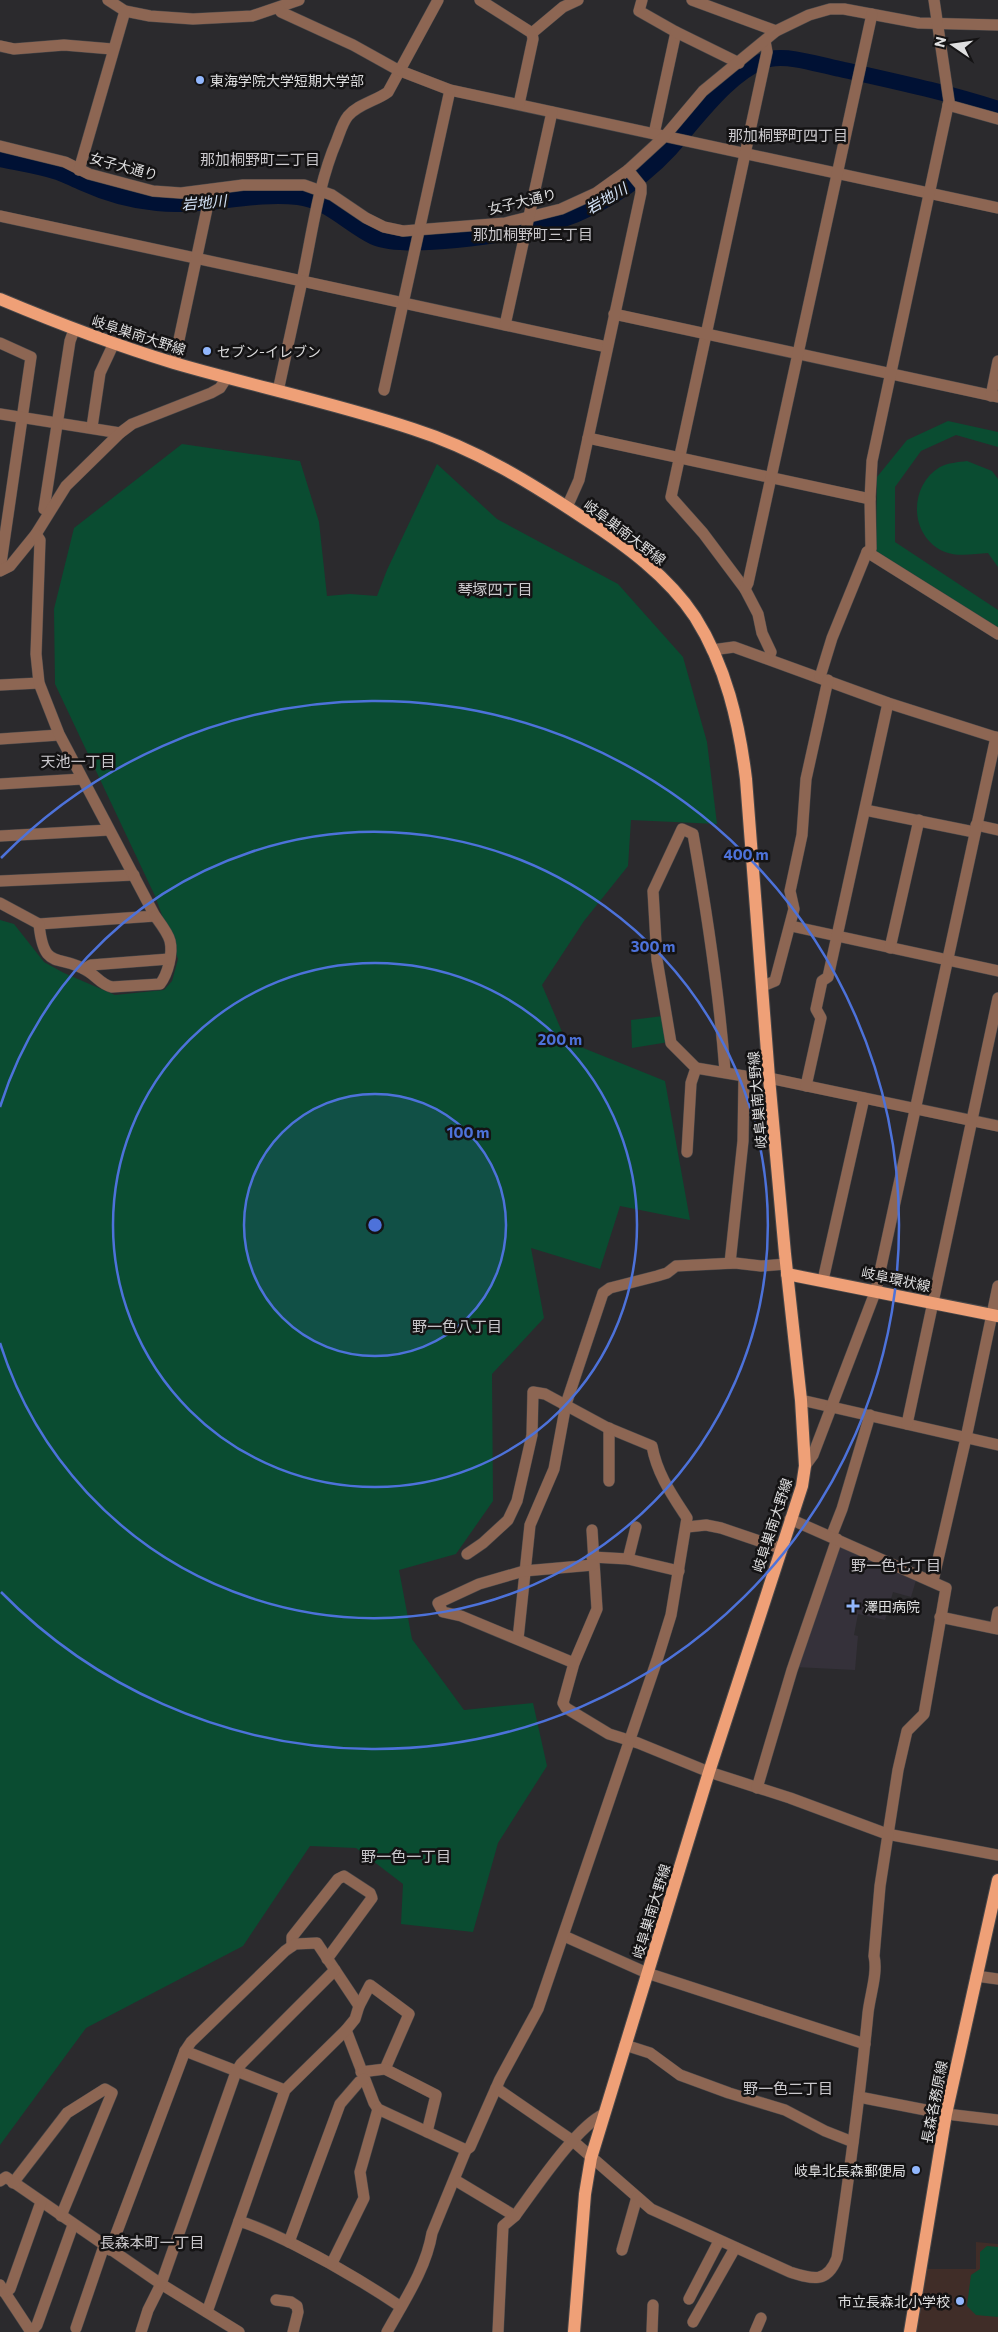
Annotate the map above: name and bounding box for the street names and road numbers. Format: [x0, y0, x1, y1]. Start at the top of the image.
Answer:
street label: 女子大通り [88, 149, 160, 183]
street label: 女子大通り [486, 185, 558, 217]
street label: 岐阜巣南大野線 [90, 312, 188, 358]
street label: 岐阜巣南大野線 [581, 496, 669, 568]
street label: 岐阜巣南大野線 [744, 1050, 770, 1150]
street label: 岐阜環状線 [860, 1263, 932, 1295]
street label: 岐阜巣南大野線 [749, 1476, 795, 1574]
street label: 岐阜巣南大野線 [629, 1862, 673, 1960]
street label: 長森各務原線 [918, 2059, 950, 2145]

